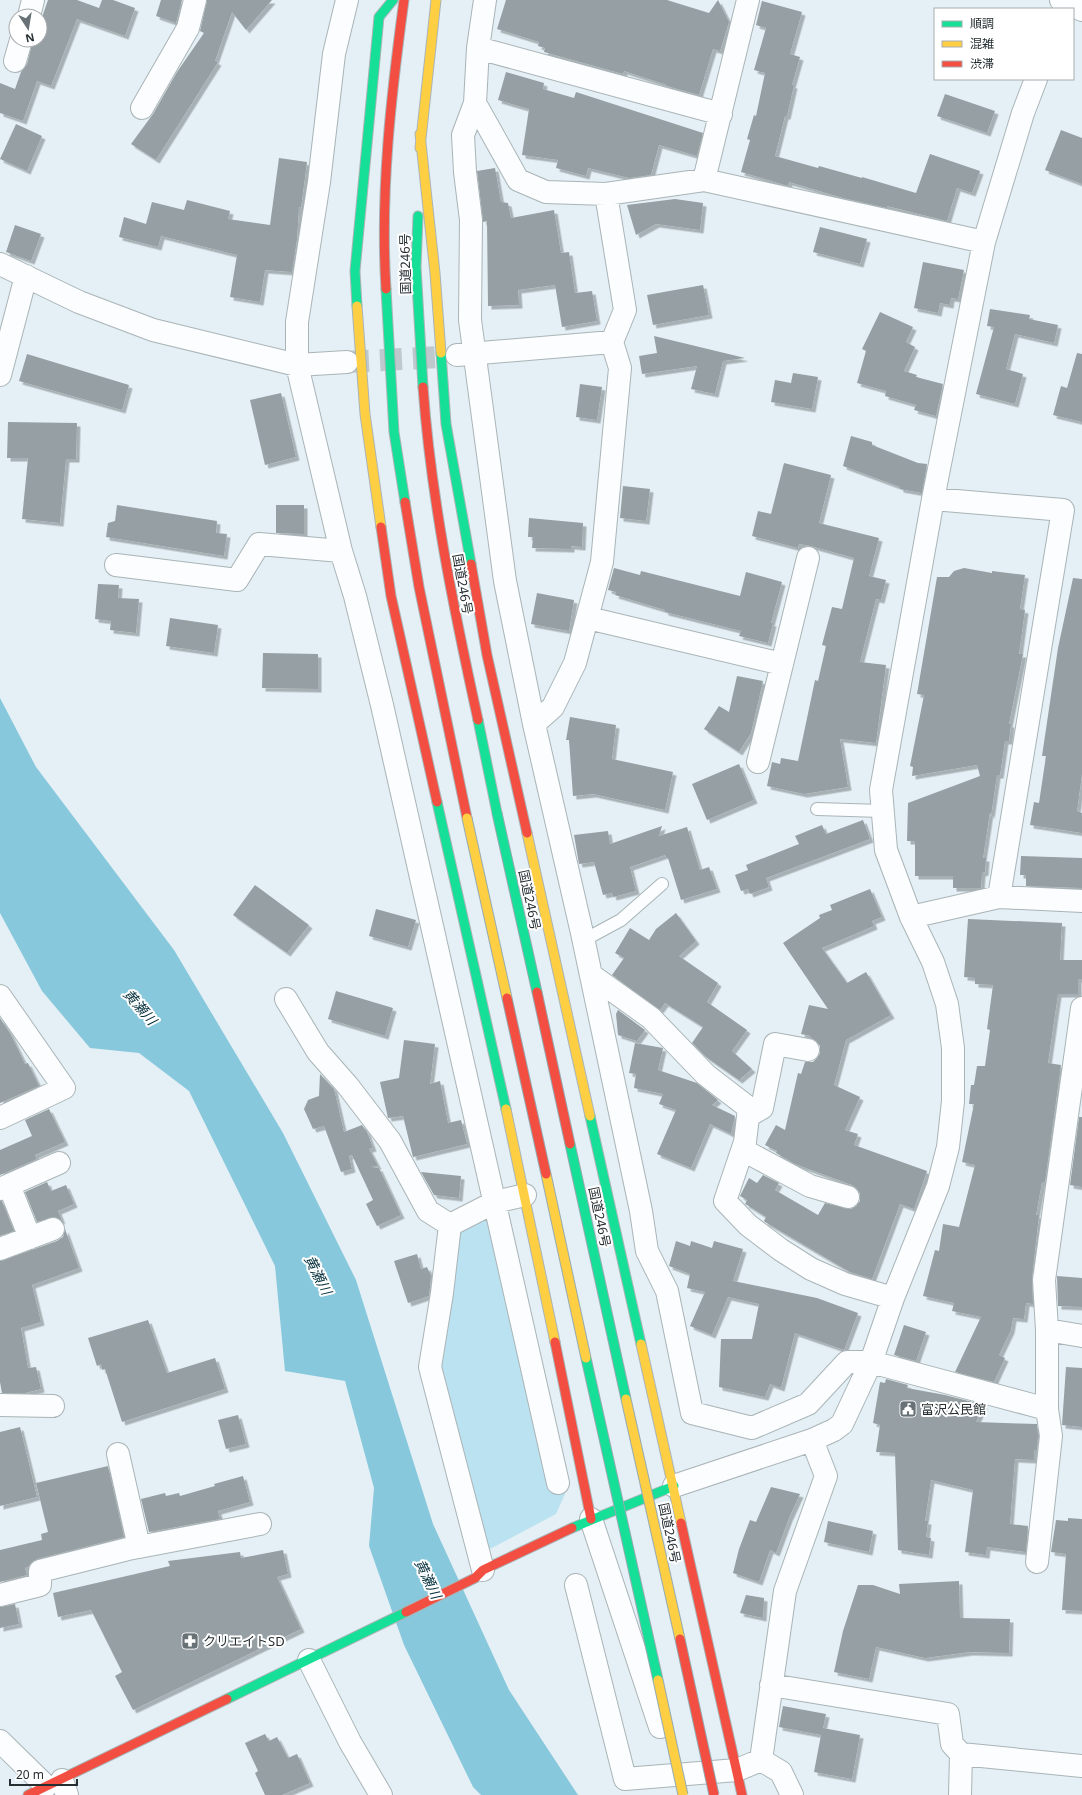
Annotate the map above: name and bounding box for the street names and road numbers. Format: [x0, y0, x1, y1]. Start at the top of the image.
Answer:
street label: 国道246号 [395, 233, 415, 295]
street label: 国道246号 [449, 552, 477, 616]
street label: 国道246号 [515, 868, 545, 932]
street label: 国道246号 [585, 1185, 615, 1249]
street label: 国道246号 [655, 1501, 685, 1565]

